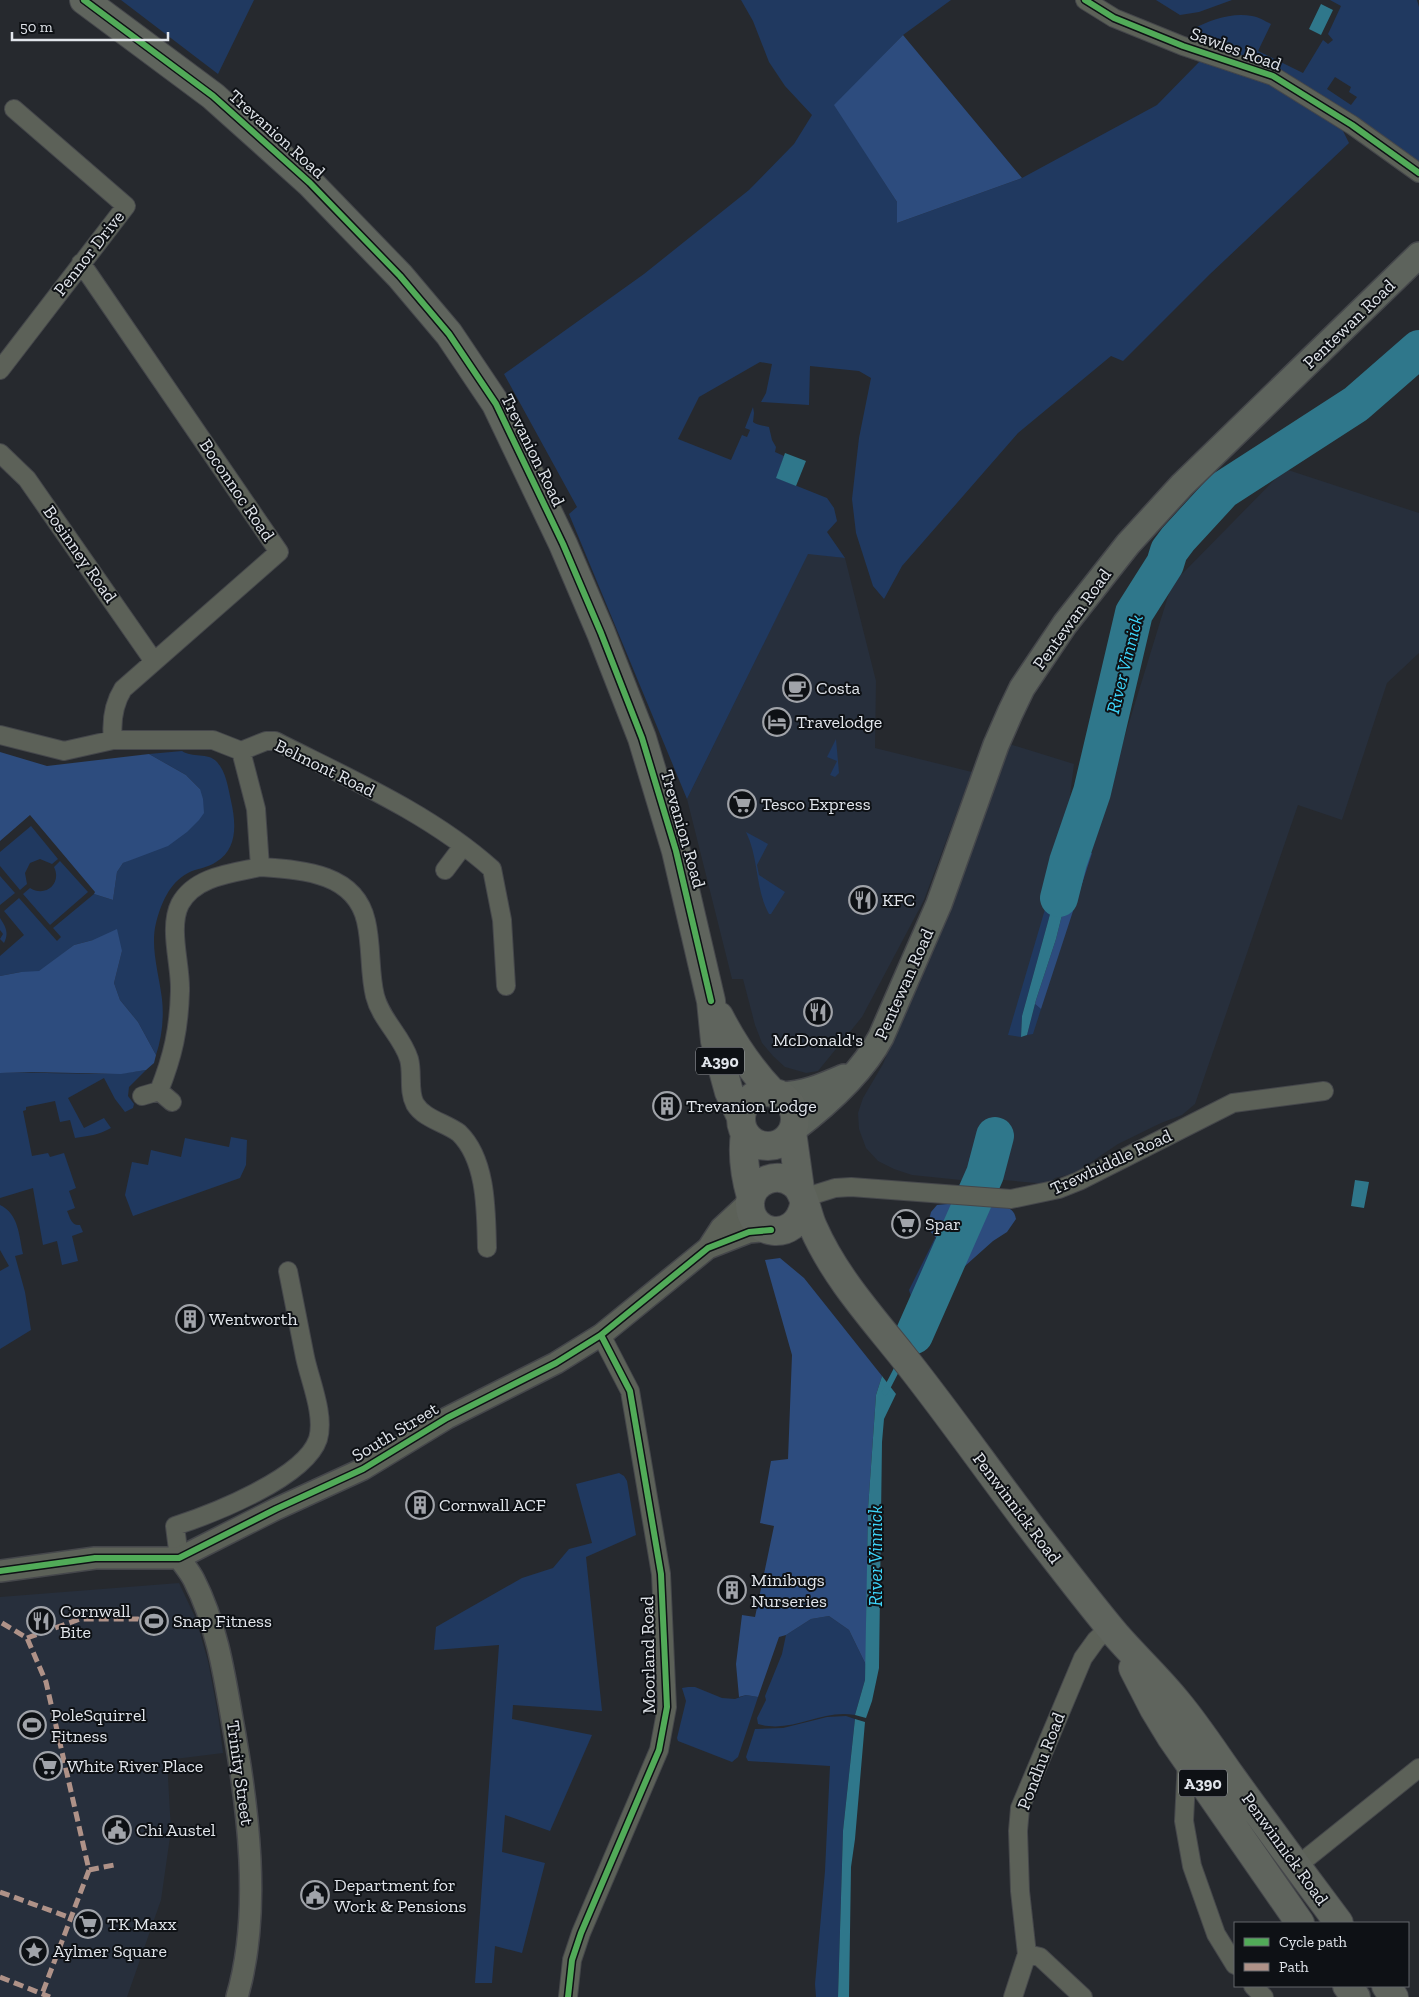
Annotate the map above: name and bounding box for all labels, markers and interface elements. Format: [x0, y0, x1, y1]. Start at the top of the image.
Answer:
scale bar [12, 10, 169, 42]
text: 50 m [20, 18, 53, 36]
street label: Sawles Road [1187, 22, 1285, 76]
street label: Trevanion Road [224, 85, 330, 183]
street label: Pennor Drive [49, 206, 129, 300]
street label: Pentewan Road [1298, 275, 1400, 373]
street label: Trevanion Road [496, 390, 570, 510]
street label: Boconnoc Road [195, 435, 279, 545]
street label: Bosinney Road [38, 501, 122, 607]
street label: Pentewan Road [1028, 564, 1116, 674]
water label: River Vinnick [1101, 612, 1148, 716]
cafe icon: Costa [782, 673, 812, 703]
place label: Costa [816, 677, 860, 699]
hotel icon: Travelodge [762, 707, 792, 737]
place label: Travelodge [796, 711, 882, 733]
street label: Belmont Road [271, 734, 379, 802]
street label: Trevanion Road [656, 767, 710, 891]
supermarket icon: Tesco Express [727, 789, 757, 819]
place label: Tesco Express [761, 793, 871, 815]
restaurant icon: KFC [848, 885, 878, 915]
place label: KFC [882, 889, 915, 911]
street label: Pentewan Road [870, 925, 938, 1043]
restaurant icon: McDonald's [803, 997, 833, 1027]
place label: McDonald's [773, 1029, 863, 1051]
road number: A390 [696, 1048, 744, 1074]
building icon: Trevanion Lodge [652, 1091, 682, 1121]
place label: Trevanion Lodge [686, 1095, 817, 1117]
street label: Trewhiddle Road [1047, 1124, 1175, 1200]
supermarket icon: Spar [891, 1209, 921, 1239]
place label: Spar [925, 1213, 961, 1235]
building icon: Wentworth [175, 1304, 205, 1334]
place label: Wentworth [209, 1308, 298, 1330]
street label: South Street [348, 1397, 443, 1466]
street label: Penwinnick Road [968, 1448, 1066, 1568]
building icon: Cornwall ACF [405, 1490, 435, 1520]
place label: Cornwall ACF [439, 1494, 546, 1516]
water label: River Vinnick [864, 1505, 887, 1607]
place label: Minibugs Nurseries [751, 1569, 827, 1612]
building icon: Minibugs Nurseries [717, 1575, 747, 1605]
street label: Moorland Road [636, 1596, 660, 1714]
place label: Cornwall Bite [60, 1600, 131, 1643]
restaurant icon: Cornwall Bite [26, 1606, 56, 1636]
sports icon: Snap Fitness [139, 1606, 169, 1636]
place label: Snap Fitness [173, 1610, 272, 1632]
place label: PoleSquirrel Fitness [51, 1704, 146, 1747]
street label: Pondhu Road [1012, 1709, 1070, 1813]
sports icon: PoleSquirrel Fitness [17, 1710, 47, 1740]
street label: Trinity Street [222, 1719, 258, 1827]
supermarket icon: White River Place [33, 1751, 63, 1781]
place label: White River Place [67, 1755, 203, 1777]
road number: A390 [1179, 1770, 1227, 1796]
street label: Penwinnick Road [1237, 1789, 1333, 1909]
public building icon: Chi Austel [102, 1815, 132, 1845]
place label: Chi Austel [136, 1819, 216, 1841]
place label: Department for Work & Pensions [334, 1874, 467, 1917]
public building icon: Department for Work & Pensions [300, 1880, 330, 1910]
supermarket icon: TK Maxx [73, 1909, 103, 1939]
place label: TK Maxx [107, 1913, 176, 1935]
legend [1234, 1922, 1409, 1987]
text: Cycle path [1279, 1933, 1348, 1951]
place icon: Aylmer Square [19, 1936, 49, 1966]
place label: Aylmer Square [53, 1940, 167, 1962]
text: Path [1279, 1958, 1309, 1976]

